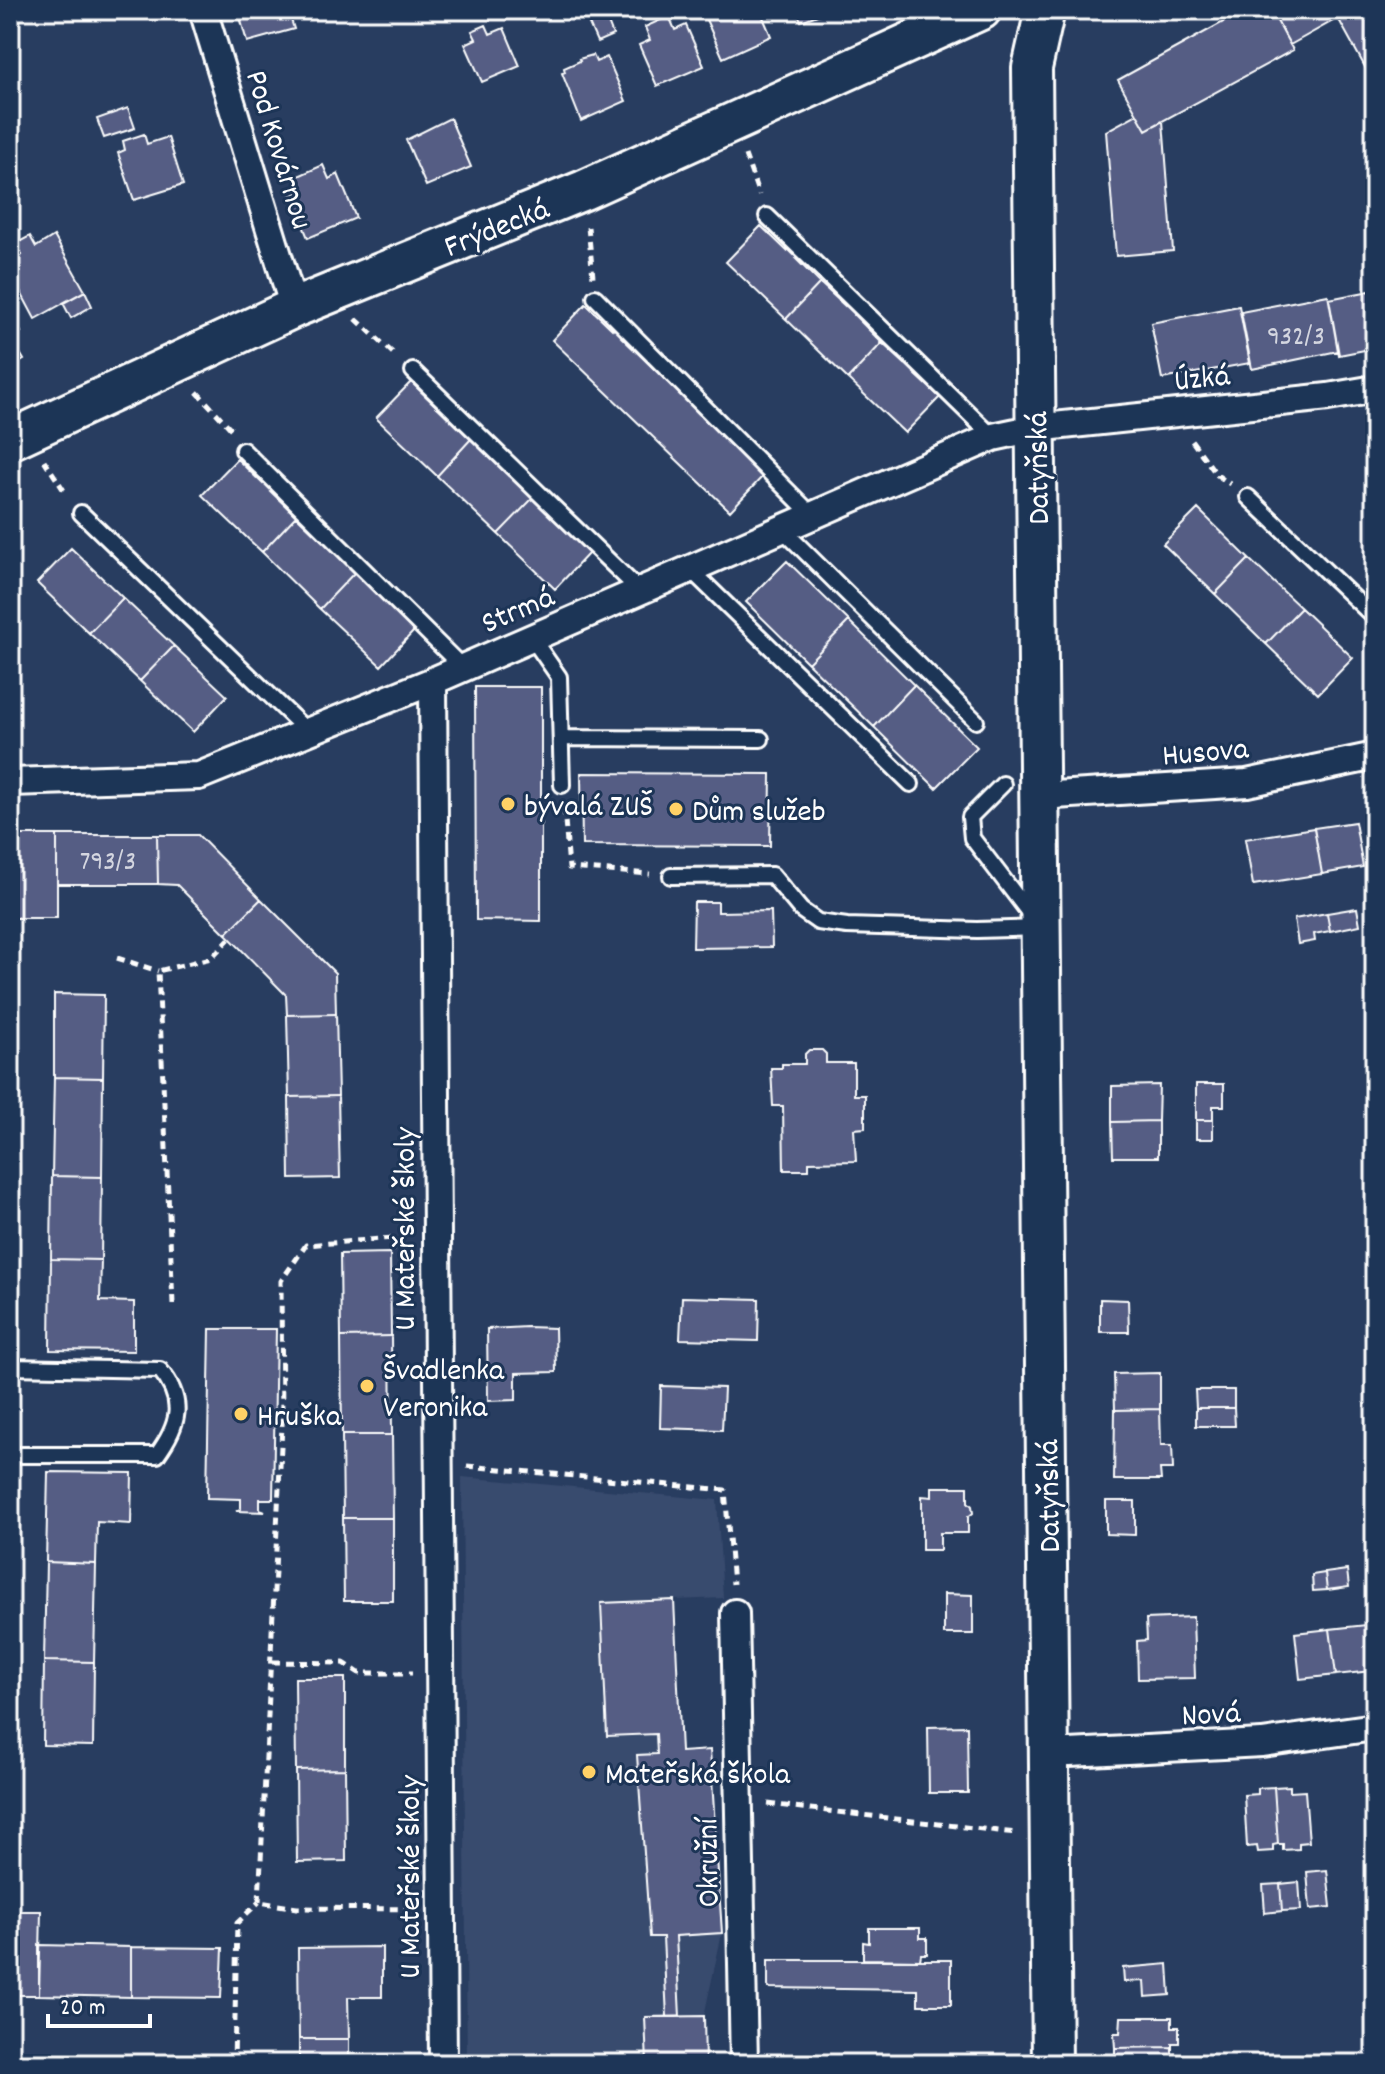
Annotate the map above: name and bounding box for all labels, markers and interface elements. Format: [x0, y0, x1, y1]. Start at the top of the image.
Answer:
street label: Pod Kovárnou [230, 65, 322, 236]
street label: Frýdecká [438, 189, 558, 273]
house number: 932/3 [1267, 319, 1325, 359]
street label: Úzká [1172, 355, 1233, 407]
street label: Datyňská [1017, 411, 1065, 525]
street label: Strmá [475, 577, 563, 649]
street label: Husova [1160, 728, 1251, 782]
place label: bývalá ZUŠ [524, 786, 653, 832]
place label: Dům služeb [692, 791, 826, 837]
marker: bývalá ZUŠ [499, 795, 517, 813]
marker: Dům služeb [667, 800, 685, 818]
house number: 793/3 [80, 844, 136, 884]
street label: U Mateřské školy [385, 1126, 431, 1331]
place label: Švadlenka Veronika [383, 1350, 505, 1433]
marker: Švadlenka Veronika [358, 1377, 376, 1395]
place label: Hruška [257, 1396, 342, 1442]
marker: Hruška [232, 1405, 250, 1423]
street label: Datyňská [1028, 1439, 1076, 1553]
street label: Nová [1180, 1692, 1242, 1742]
place label: Mateřská škola [605, 1754, 791, 1800]
marker: Mateřská škola [580, 1763, 598, 1781]
street label: U Mateřské školy [390, 1774, 436, 1979]
street label: Okružní [687, 1816, 735, 1908]
scale bar [48, 1978, 150, 2028]
text: 20 m [60, 1992, 106, 2026]

